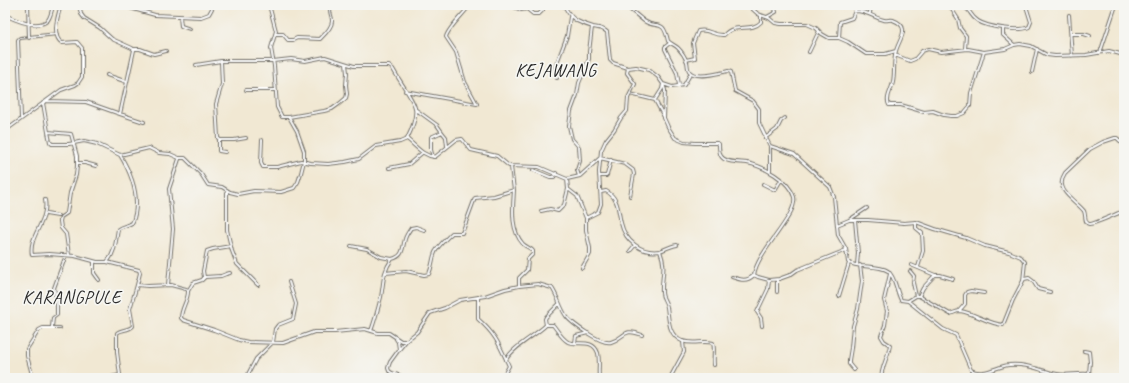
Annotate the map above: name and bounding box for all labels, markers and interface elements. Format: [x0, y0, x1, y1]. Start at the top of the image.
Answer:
district label: KEJAWANG [515, 59, 598, 81]
district label: KARANGPULE [22, 286, 123, 308]

